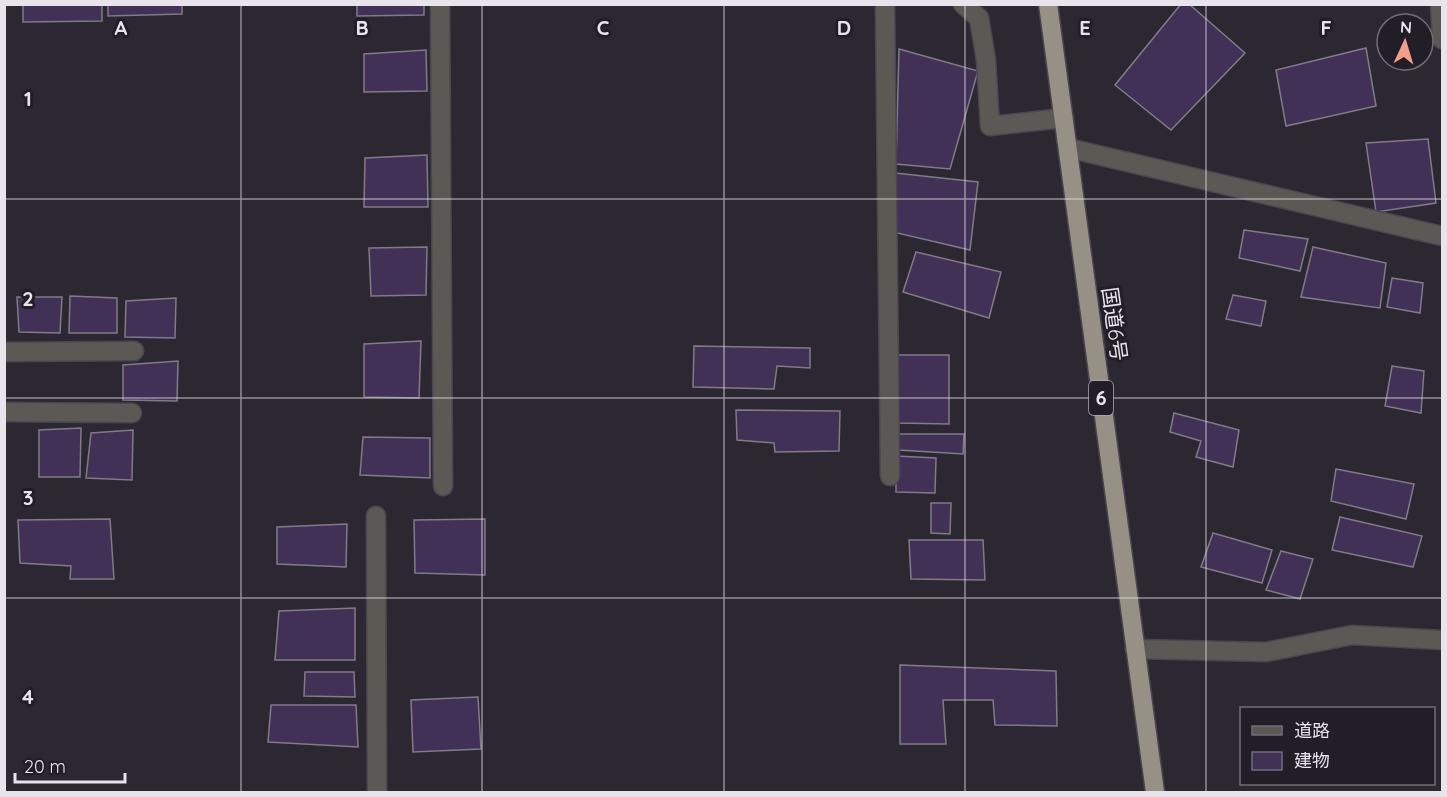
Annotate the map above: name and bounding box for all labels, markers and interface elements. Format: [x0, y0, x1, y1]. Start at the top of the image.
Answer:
north arrow [1375, 12, 1435, 72]
text: A [115, 15, 128, 40]
text: B [355, 15, 369, 40]
text: C [597, 15, 610, 40]
text: D [837, 15, 851, 40]
text: E [1079, 15, 1091, 40]
text: F [1320, 15, 1332, 40]
text: N [1399, 17, 1413, 37]
text: 1 [24, 86, 32, 111]
street label: 国道6号 [1097, 285, 1133, 362]
text: 2 [22, 286, 34, 311]
road number: 6 [1089, 381, 1113, 415]
text: 3 [23, 485, 33, 510]
text: 4 [22, 684, 34, 709]
legend [1240, 707, 1435, 785]
text: 道路 [1294, 719, 1330, 742]
scale bar [15, 746, 124, 784]
text: 建物 [1294, 749, 1330, 772]
text: 20 m [24, 755, 66, 778]

